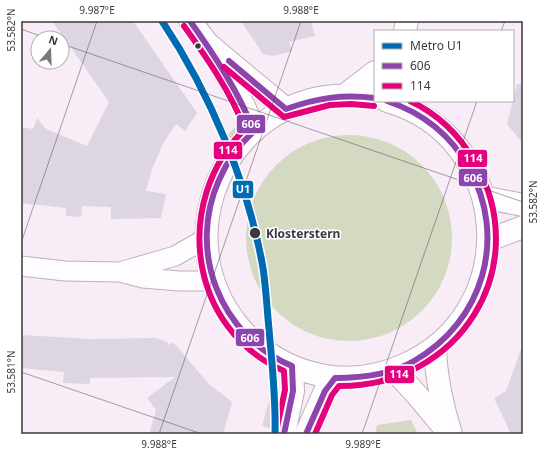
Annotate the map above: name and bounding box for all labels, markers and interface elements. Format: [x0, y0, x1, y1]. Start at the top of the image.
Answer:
text: 9.987°E [79, 3, 115, 17]
text: 9.988°E [283, 3, 319, 17]
text: 53.582°N [4, 8, 18, 52]
north arrow [30, 30, 70, 70]
legend [374, 30, 514, 102]
text: N [47, 32, 60, 49]
text: Metro U1 [410, 37, 463, 54]
unlabelled marker [193, 41, 203, 51]
text: 606 [410, 57, 431, 74]
text: 114 [410, 77, 431, 94]
line badge: 606 [236, 114, 266, 134]
text: 606 [242, 116, 260, 131]
line badge: 114 [213, 141, 243, 160]
text: 114 [219, 142, 238, 157]
line badge: 114 [457, 149, 488, 168]
text: 114 [464, 150, 483, 165]
line badge: 606 [458, 168, 488, 187]
text: 606 [464, 170, 482, 185]
line badge: U1 [232, 180, 254, 199]
text: 53.582°N [526, 180, 540, 224]
text: U1 [236, 181, 250, 196]
place label: Klosterstern [266, 225, 340, 242]
marker: Klosterstern [248, 226, 262, 240]
line badge: 606 [235, 328, 265, 347]
text: 606 [241, 330, 259, 345]
text: 53.581°N [4, 350, 18, 394]
line badge: 114 [384, 365, 415, 384]
text: 114 [390, 366, 409, 381]
text: 9.988°E [141, 437, 177, 451]
text: 9.989°E [345, 437, 381, 451]

